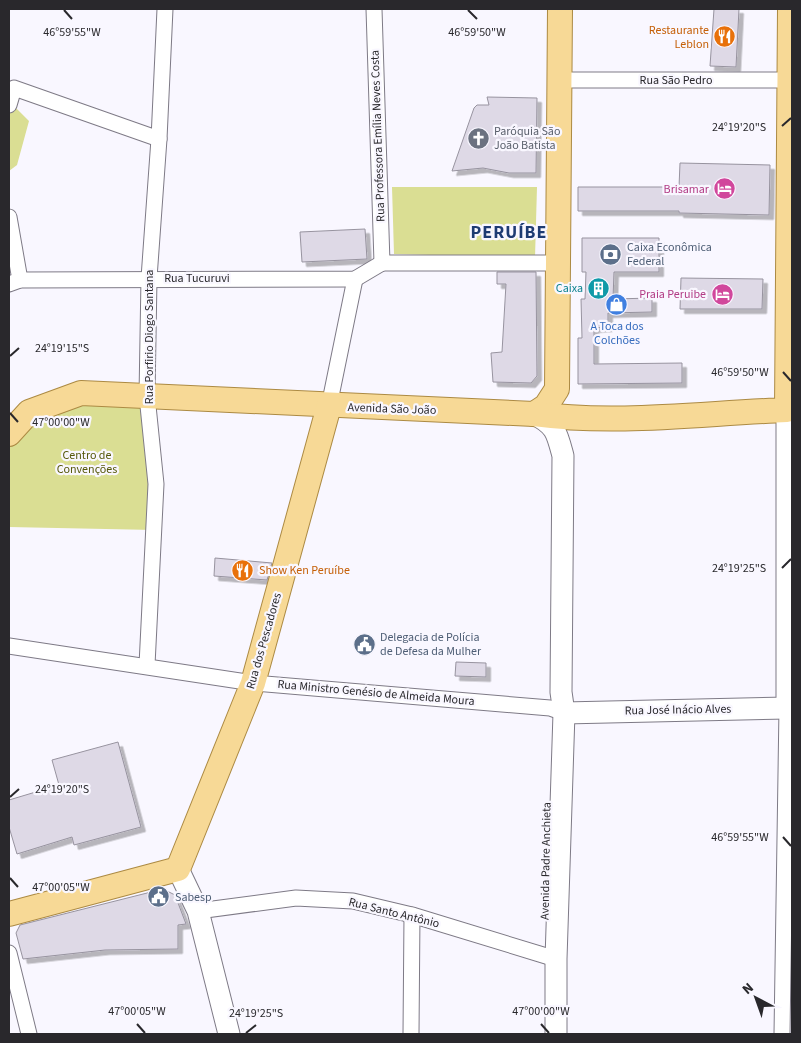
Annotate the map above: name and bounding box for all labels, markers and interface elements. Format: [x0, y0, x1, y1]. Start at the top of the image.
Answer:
place label: Restaurante Leblon [649, 22, 709, 53]
text: 46°59'55"W [43, 24, 101, 41]
text: 46°59'50"W [448, 24, 506, 41]
restaurant icon: Restaurante Leblon [713, 25, 737, 49]
street label: Rua Professora Emília Neves Costa [367, 50, 389, 222]
street label: Rua São Pedro [640, 72, 712, 89]
text: 24°19'20"S [712, 119, 766, 136]
place label: Paróquia São João Batista [494, 123, 560, 154]
church icon: Paróquia São João Batista [466, 126, 490, 150]
hotel icon: Brisamar [713, 177, 737, 201]
place label: Brisamar [664, 181, 710, 198]
district label: PERUÍBE [471, 220, 547, 245]
place label: Caixa Econômica Federal [627, 239, 712, 270]
bank icon: Caixa Econômica Federal [599, 242, 623, 266]
street label: Rua Porfirio Diogo Santana [141, 270, 158, 404]
street label: Rua Tucuruvi [164, 270, 230, 287]
building icon: Caixa [587, 276, 611, 300]
place label: Caixa [556, 280, 583, 297]
hotel icon: Praia Peruibe [710, 282, 734, 306]
place label: Praia Peruibe [639, 286, 706, 303]
shop icon: A Toca dos Colchões [605, 293, 629, 317]
place label: A Toca dos Colchões [590, 318, 644, 349]
text: 24°19'15"S [35, 340, 89, 357]
text: 46°59'50"W [711, 364, 769, 381]
street label: Avenida São João [347, 399, 437, 419]
text: 47°00'00"W [32, 414, 90, 431]
park label: Centro de Convenções [57, 447, 117, 478]
restaurant icon: Show Ken Peruíbe [231, 558, 255, 582]
text: 24°19'25"S [712, 560, 766, 577]
place label: Show Ken Peruíbe [259, 562, 350, 579]
street label: Rua dos Pescadores [242, 591, 286, 691]
place label: Delegacia de Polícia de Defesa da Mulher [380, 629, 482, 660]
public building icon: Delegacia de Polícia de Defesa da Mulher [352, 632, 376, 656]
street label: Rua Ministro Genésio de Almeida Moura [277, 676, 475, 710]
street label: Rua José Inácio Alves [625, 701, 731, 719]
text: 24°19'20"S [35, 781, 89, 798]
street label: Avenida Padre Anchieta [536, 802, 556, 920]
text: 46°59'55"W [711, 829, 769, 846]
text: 47°00'05"W [32, 879, 90, 896]
public building icon: Sabesp [147, 885, 171, 909]
place label: Sabesp [175, 889, 212, 906]
street label: Rua Santo Antônio [347, 893, 441, 933]
north arrow [731, 973, 781, 1023]
text: N [738, 978, 758, 1000]
text: 47°00'05"W [108, 1003, 166, 1020]
text: 47°00'00"W [512, 1003, 570, 1020]
text: 24°19'25"S [229, 1005, 283, 1022]

